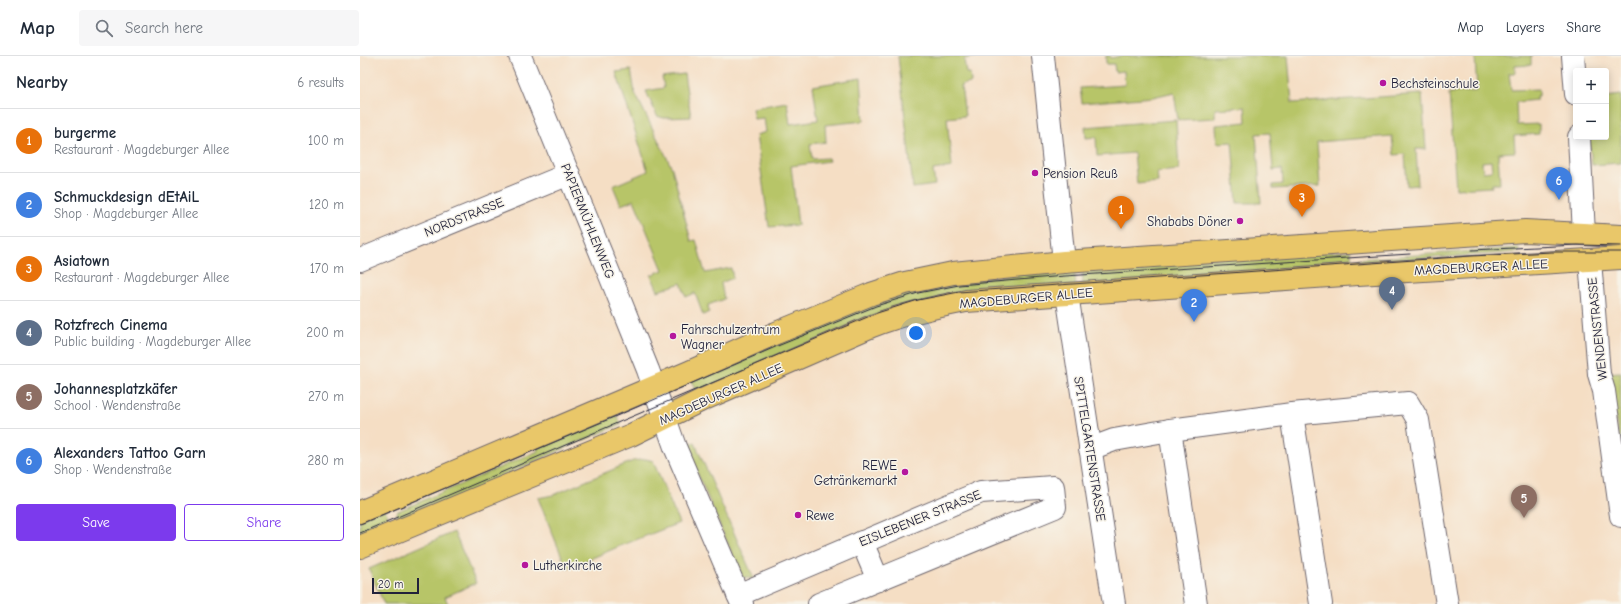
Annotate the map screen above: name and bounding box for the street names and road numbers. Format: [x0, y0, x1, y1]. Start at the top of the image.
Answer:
street label: PAPIERMÜHLENWEG [558, 161, 619, 281]
street label: NORDSTRASSE [422, 194, 506, 240]
street label: MAGDEBURGER ALLEE [1414, 256, 1548, 278]
street label: WENDENSTRASSE [1584, 277, 1610, 381]
street label: MAGDEBURGER ALLEE [959, 285, 1094, 311]
street label: MAGDEBURGER ALLEE [657, 360, 785, 428]
street label: SPITTELGARTENSTRASSE [1071, 375, 1109, 523]
street label: EISLEBENER STRASSE [857, 487, 983, 549]

